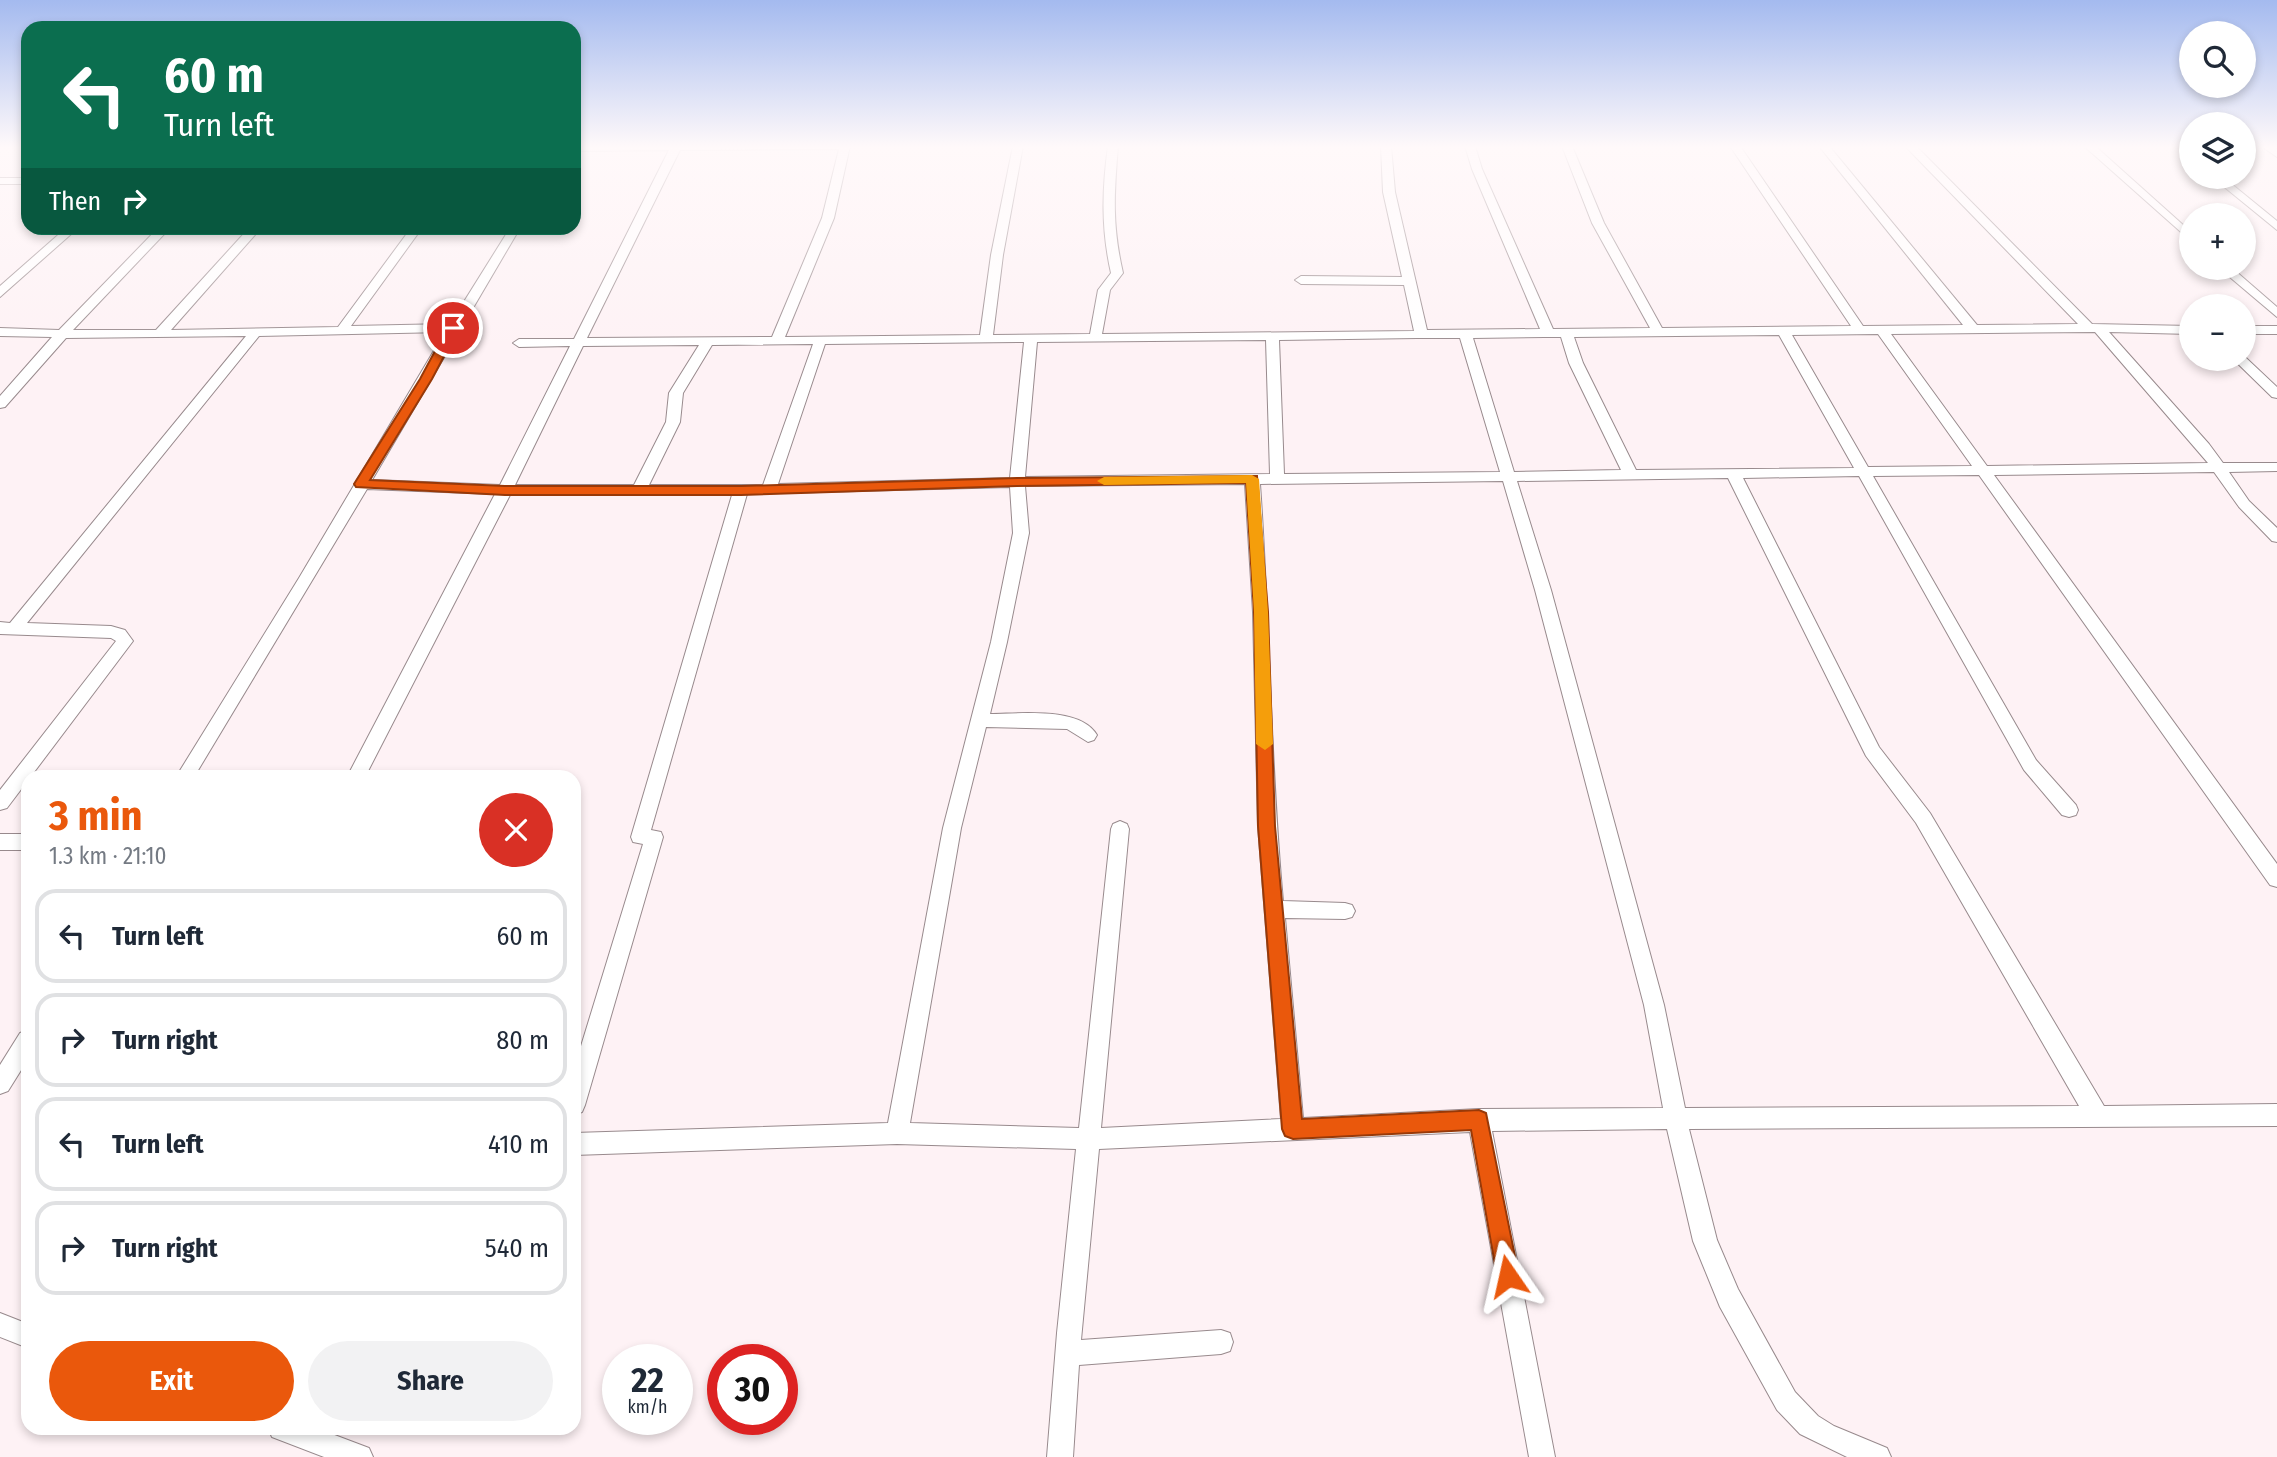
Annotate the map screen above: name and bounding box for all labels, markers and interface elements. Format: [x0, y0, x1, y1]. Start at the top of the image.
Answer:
map controls [2179, 21, 2256, 371]
button: search [2179, 21, 2256, 98]
text: 60 m [164, 46, 264, 105]
icon: left [49, 49, 140, 140]
text: Turn left [164, 106, 274, 144]
button: layers [2179, 112, 2256, 189]
icon: right [115, 182, 153, 220]
text: Then [49, 186, 101, 217]
button: + [2179, 203, 2256, 280]
button: − [2179, 294, 2256, 371]
pin [423, 298, 483, 358]
icon: arrive [434, 309, 472, 347]
text: 3 min [49, 791, 143, 841]
button: close [479, 793, 553, 867]
text: 1.3 km · 21:10 [49, 842, 166, 870]
icon: left [53, 917, 91, 955]
text: Turn left [112, 921, 204, 952]
text: 60 m [496, 921, 549, 952]
icon: right [53, 1021, 91, 1059]
text: Turn right [112, 1025, 218, 1056]
text: 80 m [496, 1025, 549, 1056]
icon: left [53, 1125, 91, 1163]
text: Turn left [112, 1129, 204, 1160]
text: 410 m [488, 1129, 549, 1160]
icon: right [53, 1229, 91, 1267]
text: Turn right [112, 1233, 218, 1264]
text: 540 m [485, 1233, 549, 1264]
position arrow [1471, 1239, 1545, 1313]
button: Exit [49, 1341, 294, 1421]
button: Share [308, 1341, 553, 1421]
speed limit sign: 30 [707, 1344, 798, 1435]
text: 22 [631, 1359, 664, 1401]
text: km/h [627, 1396, 668, 1418]

